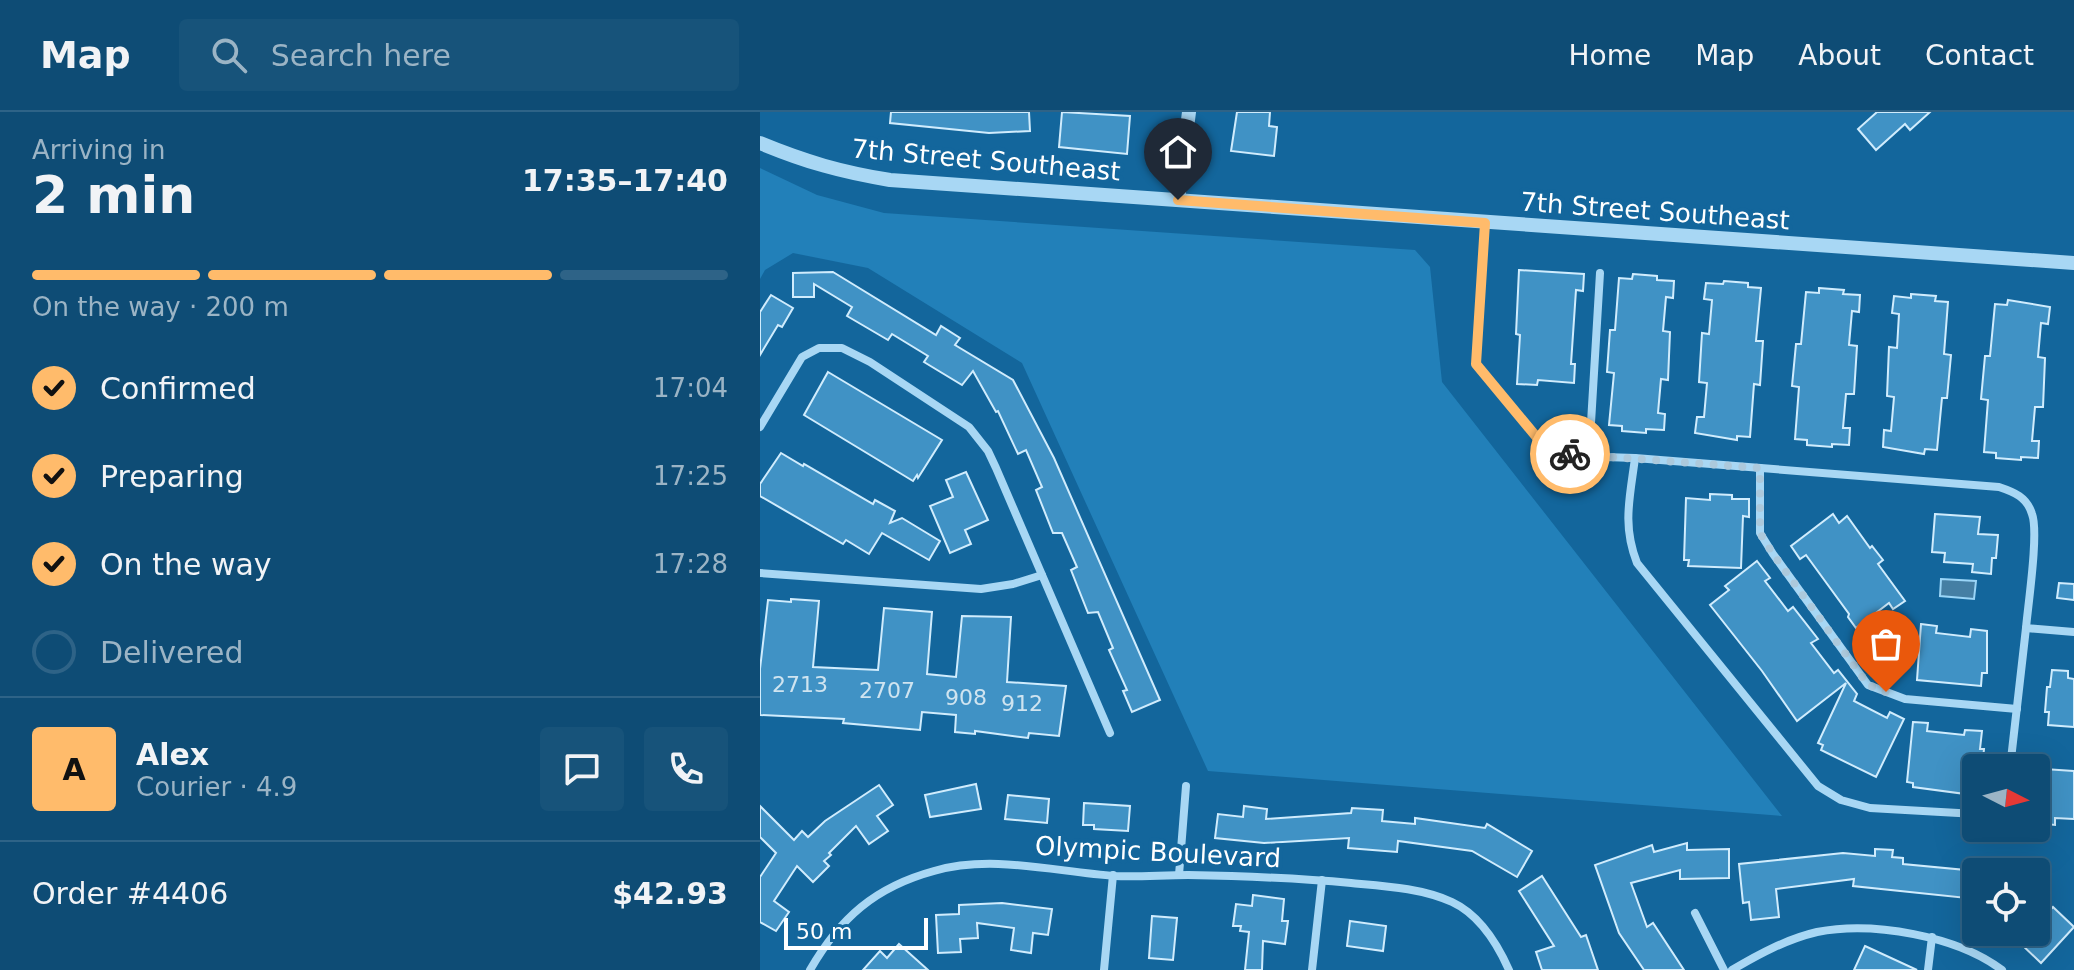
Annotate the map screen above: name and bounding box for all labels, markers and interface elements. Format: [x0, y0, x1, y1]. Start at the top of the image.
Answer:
search box [179, 19, 739, 91]
text: Map [40, 33, 131, 77]
icon: search [207, 33, 251, 77]
text: Search here [271, 38, 451, 73]
text: Home [1568, 39, 1651, 72]
text: Map [1695, 39, 1754, 72]
text: About [1798, 39, 1881, 72]
text: Contact [1925, 39, 2034, 72]
pin [1144, 118, 1212, 200]
icon: home [1156, 130, 1200, 174]
street label: 7th Street Southeast [850, 133, 1122, 187]
text: Arriving in [32, 135, 166, 165]
text: 17:35–17:40 [522, 163, 728, 198]
text: 2 min [32, 165, 195, 225]
street label: 7th Street Southeast [1519, 187, 1791, 235]
text: On the way · 200 m [32, 292, 289, 322]
icon: check [32, 366, 76, 410]
text: Confirmed [100, 371, 256, 406]
text: 17:04 [653, 373, 728, 403]
courier [1530, 414, 1610, 494]
icon: bike [1548, 432, 1592, 476]
icon: check [32, 454, 76, 498]
text: Preparing [100, 459, 244, 494]
text: 17:25 [653, 461, 728, 491]
icon: check [32, 542, 76, 586]
text: On the way [100, 547, 272, 582]
text: 17:28 [653, 549, 728, 579]
pin [1852, 610, 1920, 692]
icon: bag [1864, 622, 1908, 666]
text: Delivered [100, 635, 244, 670]
house number: 2713 [772, 672, 828, 697]
house number: 2707 [859, 678, 915, 703]
house number: 908 [945, 685, 987, 710]
house number: 912 [1001, 691, 1043, 716]
button: chat [540, 727, 624, 811]
button: phone [644, 727, 728, 811]
text: Alex [136, 737, 209, 772]
text: A [62, 752, 86, 787]
north arrow [1962, 754, 2050, 842]
map controls [1962, 754, 2050, 946]
text: Courier · 4.9 [136, 772, 297, 802]
street label: Olympic Boulevard [1034, 831, 1282, 873]
button: locate [1962, 858, 2050, 946]
text: Order #4406 [32, 876, 228, 911]
text: $42.93 [612, 876, 728, 911]
scale bar [784, 914, 928, 950]
text: 50 m [796, 919, 852, 944]

